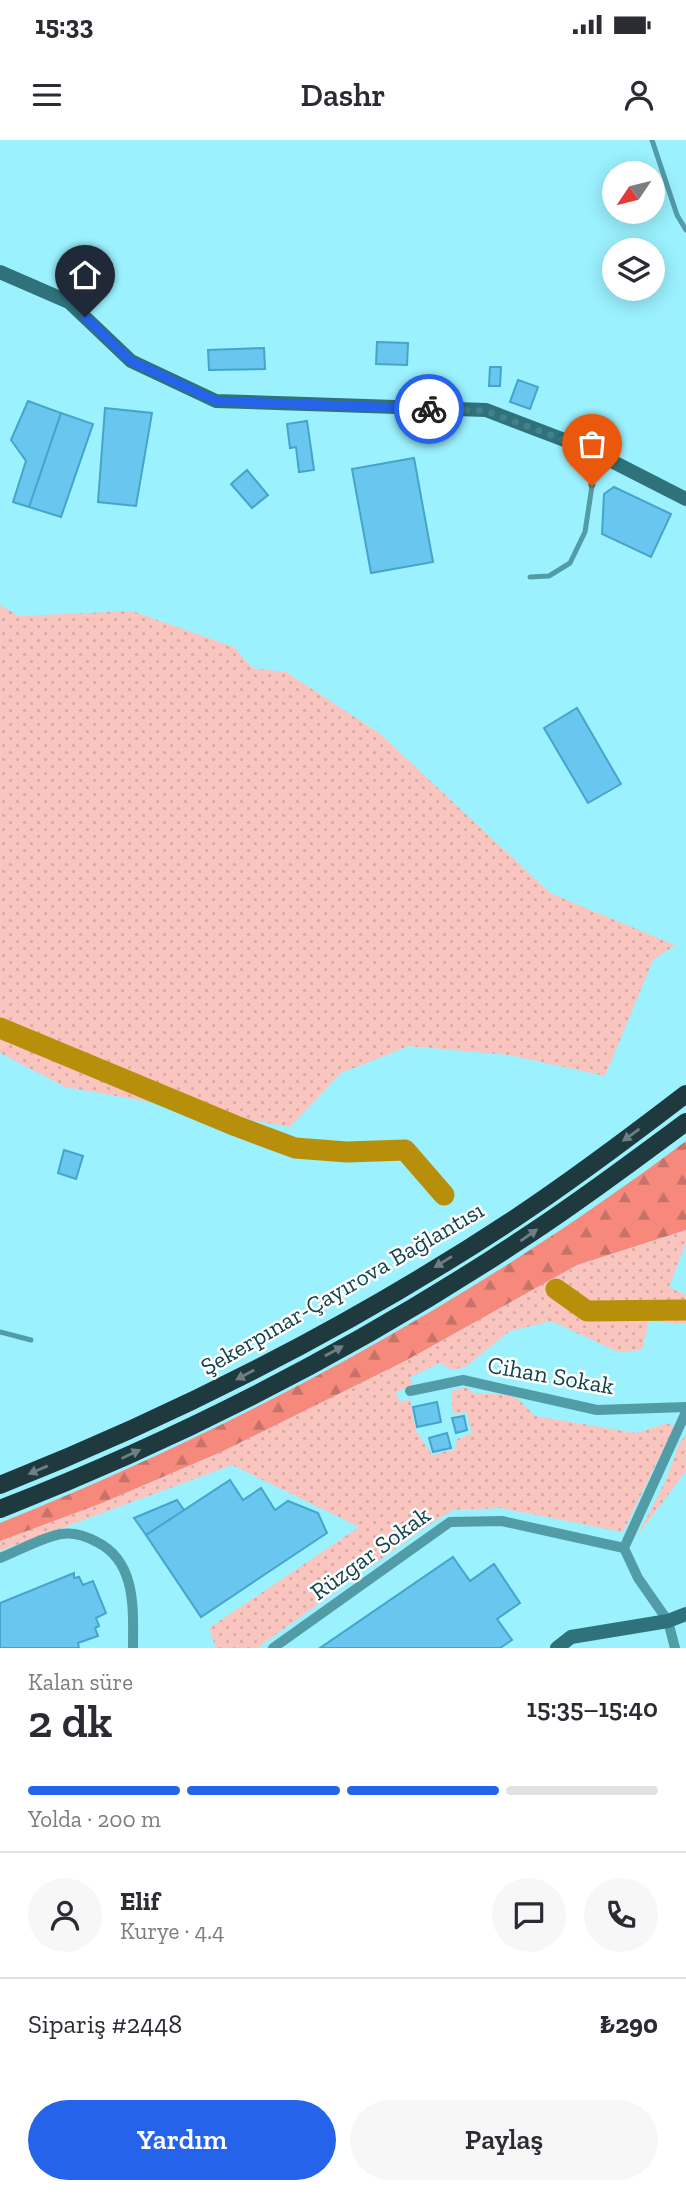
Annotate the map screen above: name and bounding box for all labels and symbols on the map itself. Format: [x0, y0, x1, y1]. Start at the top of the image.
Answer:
north arrow [602, 161, 665, 224]
pin [55, 245, 115, 317]
courier [394, 374, 464, 444]
pin [562, 414, 622, 486]
one-way arrow [622, 1128, 640, 1142]
street label: Şekerpınar-Çayırova Bağlantısı [195, 1195, 489, 1381]
one-way arrow [520, 1228, 538, 1242]
one-way arrow [433, 1256, 452, 1269]
one-way arrow [324, 1345, 343, 1357]
street label: Cihan Sokak [485, 1350, 617, 1400]
one-way arrow [235, 1369, 255, 1381]
one-way arrow [120, 1448, 141, 1459]
one-way arrow [28, 1464, 49, 1475]
street label: Rüzgar Sokak [304, 1500, 436, 1606]

